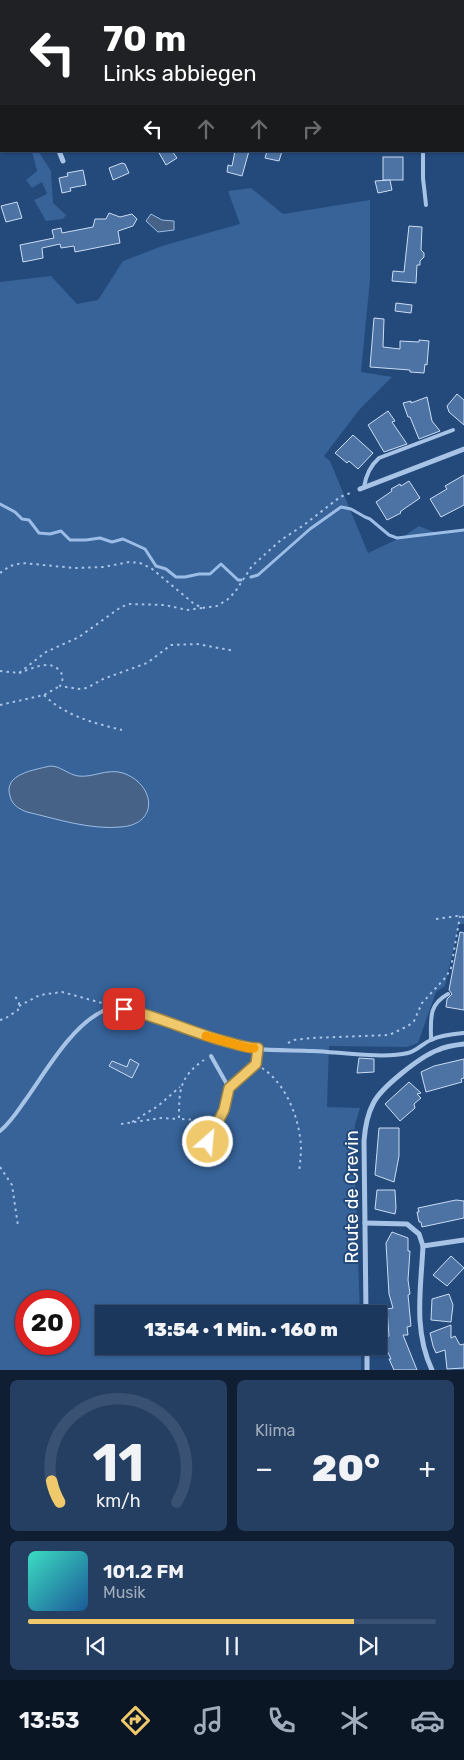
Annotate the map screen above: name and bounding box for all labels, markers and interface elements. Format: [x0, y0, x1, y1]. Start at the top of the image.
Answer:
text: 70 m [103, 18, 186, 60]
icon: left [20, 20, 85, 85]
text: Links abbiegen [103, 60, 257, 87]
icon: left [139, 115, 167, 143]
icon: ahead [192, 115, 220, 143]
icon: ahead [245, 115, 273, 143]
icon: right [298, 115, 326, 143]
pin [103, 988, 145, 1030]
icon: arrive [110, 995, 138, 1023]
position arrow [181, 1115, 233, 1167]
street label: Route de Crevin [341, 1130, 363, 1264]
speed limit sign: 20 [15, 1290, 80, 1355]
text: 13:54 · 1 Min. · 160 m [144, 1318, 338, 1341]
text: Klima [255, 1421, 295, 1440]
text: 11 [93, 1432, 144, 1494]
text: 20° [312, 1445, 380, 1491]
text: − [255, 1452, 273, 1485]
text: + [419, 1452, 436, 1485]
text: km/h [96, 1490, 141, 1511]
text: 101.2 FM [103, 1560, 184, 1583]
text: Musik [103, 1583, 146, 1602]
icon: previous [82, 1632, 110, 1660]
icon: pause [218, 1632, 246, 1660]
icon: next [354, 1632, 382, 1660]
icon: directions [118, 1703, 153, 1738]
icon: music [191, 1703, 226, 1738]
icon: phone [264, 1703, 299, 1738]
icon: climate [337, 1703, 372, 1738]
icon: car [410, 1703, 445, 1738]
text: 13:53 [19, 1707, 80, 1734]

